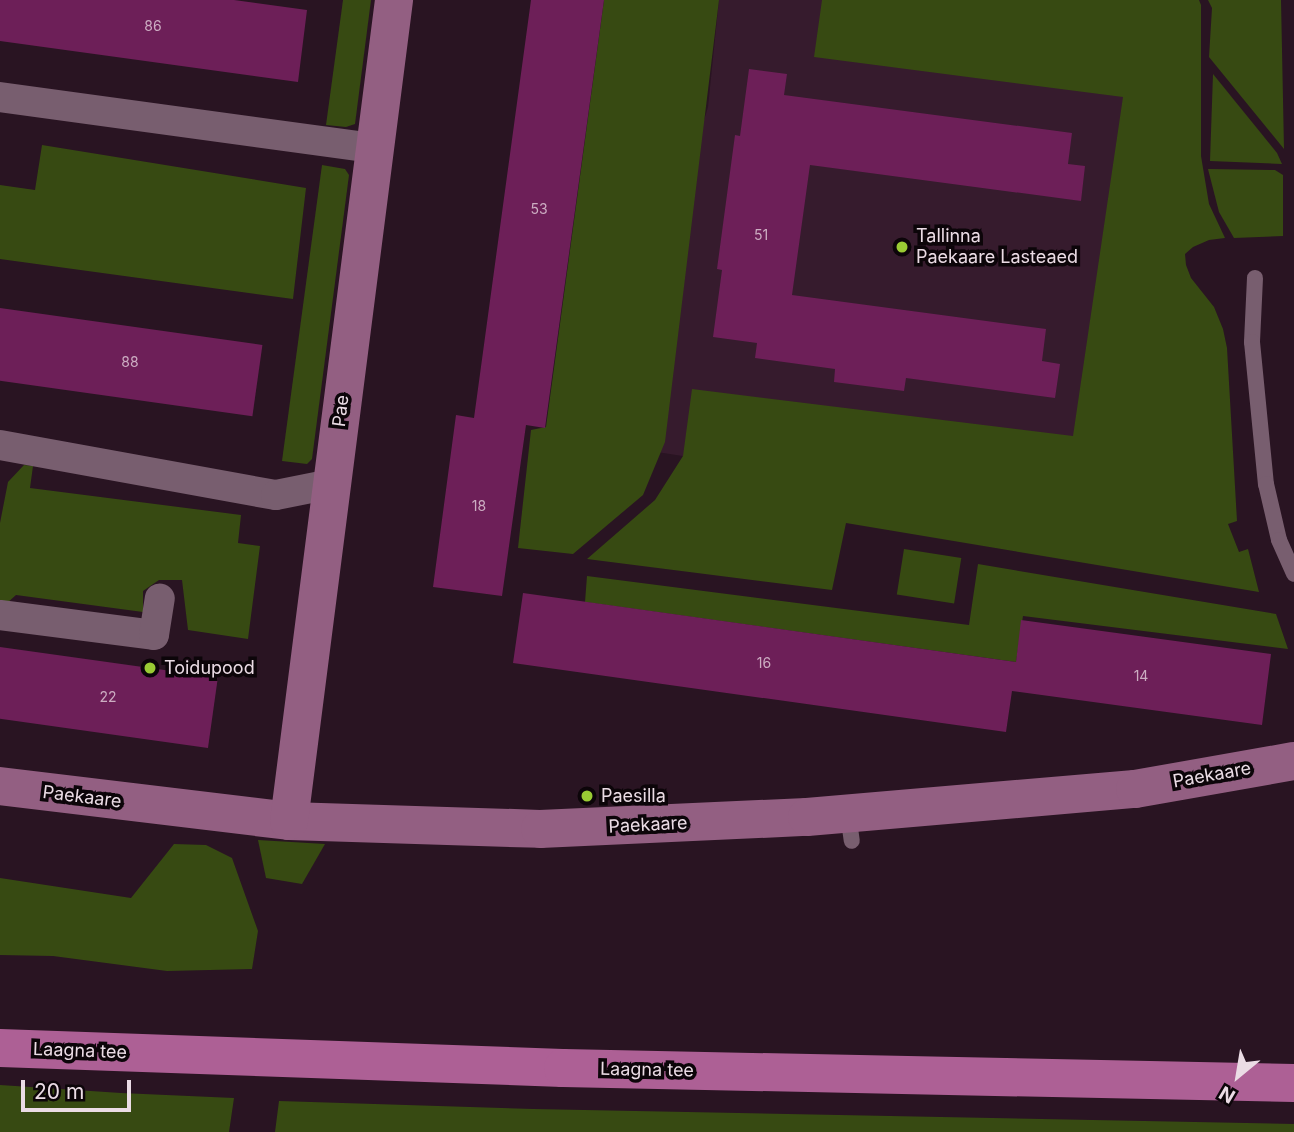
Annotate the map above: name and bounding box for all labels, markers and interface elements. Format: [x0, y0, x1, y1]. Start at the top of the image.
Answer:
house number: 86 [144, 18, 162, 34]
house number: 53 [530, 201, 548, 217]
place label: Tallinna Paekaare Lasteaed [916, 226, 1078, 268]
house number: 51 [754, 227, 768, 243]
marker: Tallinna Paekaare Lasteaed [894, 239, 910, 255]
house number: 88 [121, 354, 139, 370]
street label: Pae [328, 394, 354, 428]
house number: 18 [472, 498, 486, 514]
house number: 16 [757, 655, 771, 671]
place label: Toidupood [164, 657, 255, 679]
marker: Toidupood [142, 660, 158, 676]
house number: 14 [1134, 668, 1148, 684]
house number: 22 [99, 689, 117, 705]
street label: Paekaare [1171, 757, 1253, 793]
street label: Paekaare [41, 781, 123, 813]
place label: Paesilla [601, 785, 666, 807]
marker: Paesilla [579, 788, 595, 804]
street label: Paekaare [608, 812, 688, 838]
street label: Laagna tee [33, 1039, 127, 1063]
north arrow [1203, 1041, 1273, 1111]
street label: Laagna tee [600, 1058, 694, 1082]
scale bar [24, 1066, 135, 1110]
text: 20 m [34, 1079, 84, 1104]
text: N [1215, 1081, 1239, 1108]

